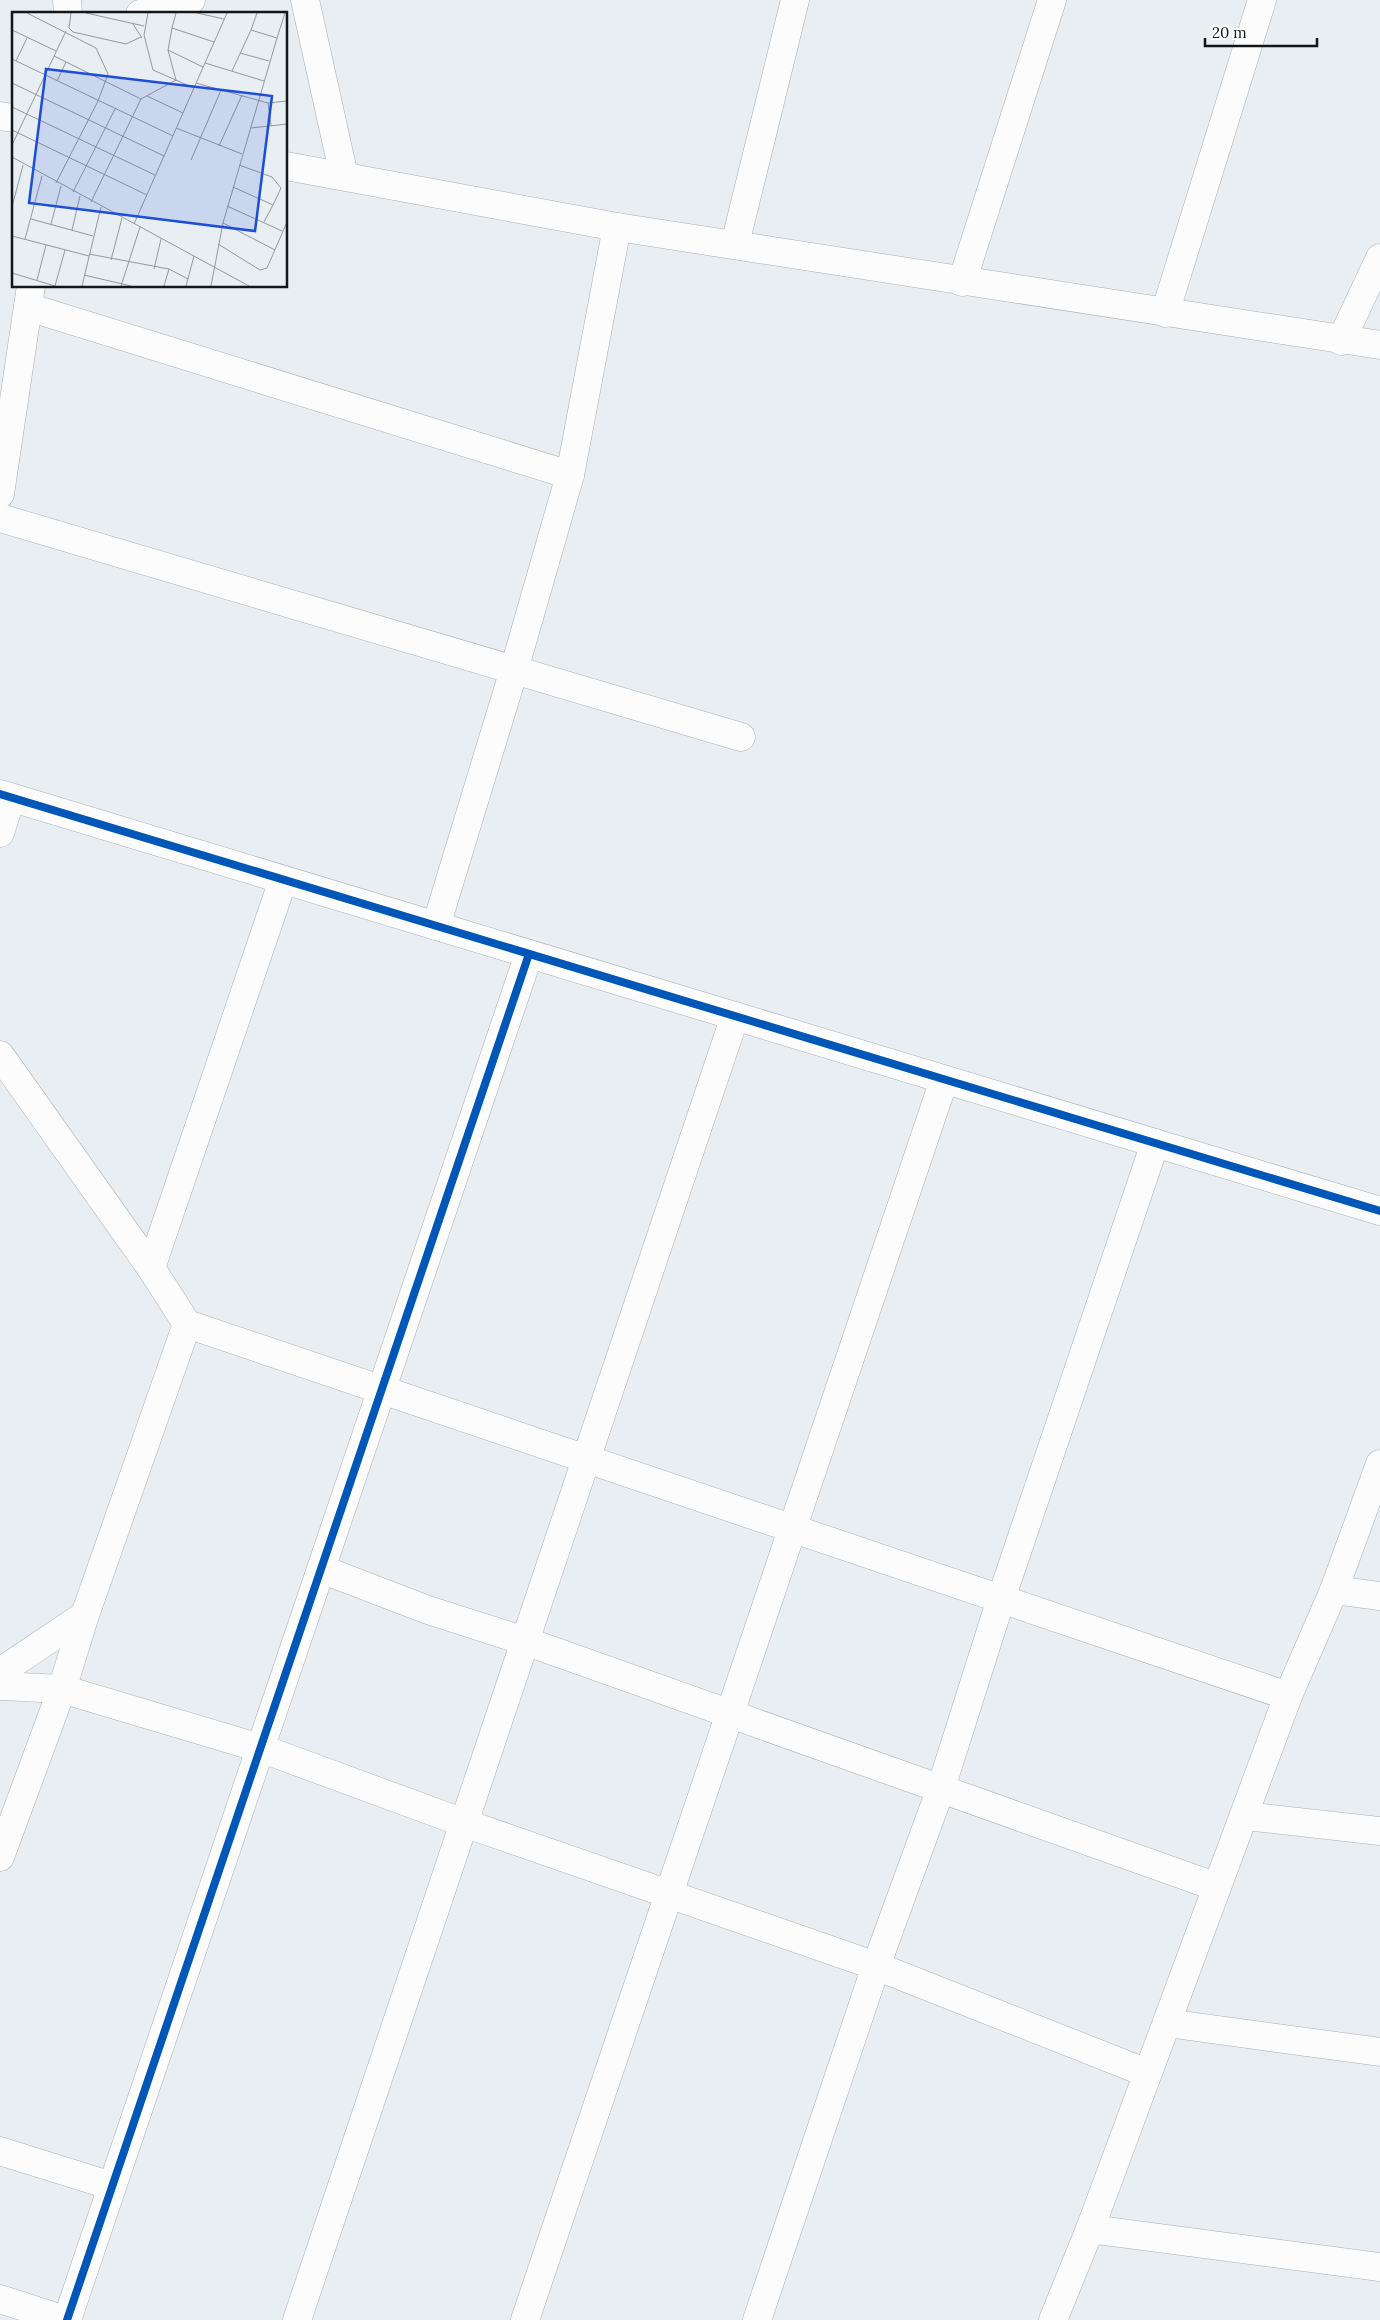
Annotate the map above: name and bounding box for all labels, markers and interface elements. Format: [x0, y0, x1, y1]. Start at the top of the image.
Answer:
inset map [12, 12, 288, 288]
scale bar [1205, 15, 1318, 47]
text: 20 m [1212, 23, 1247, 42]

